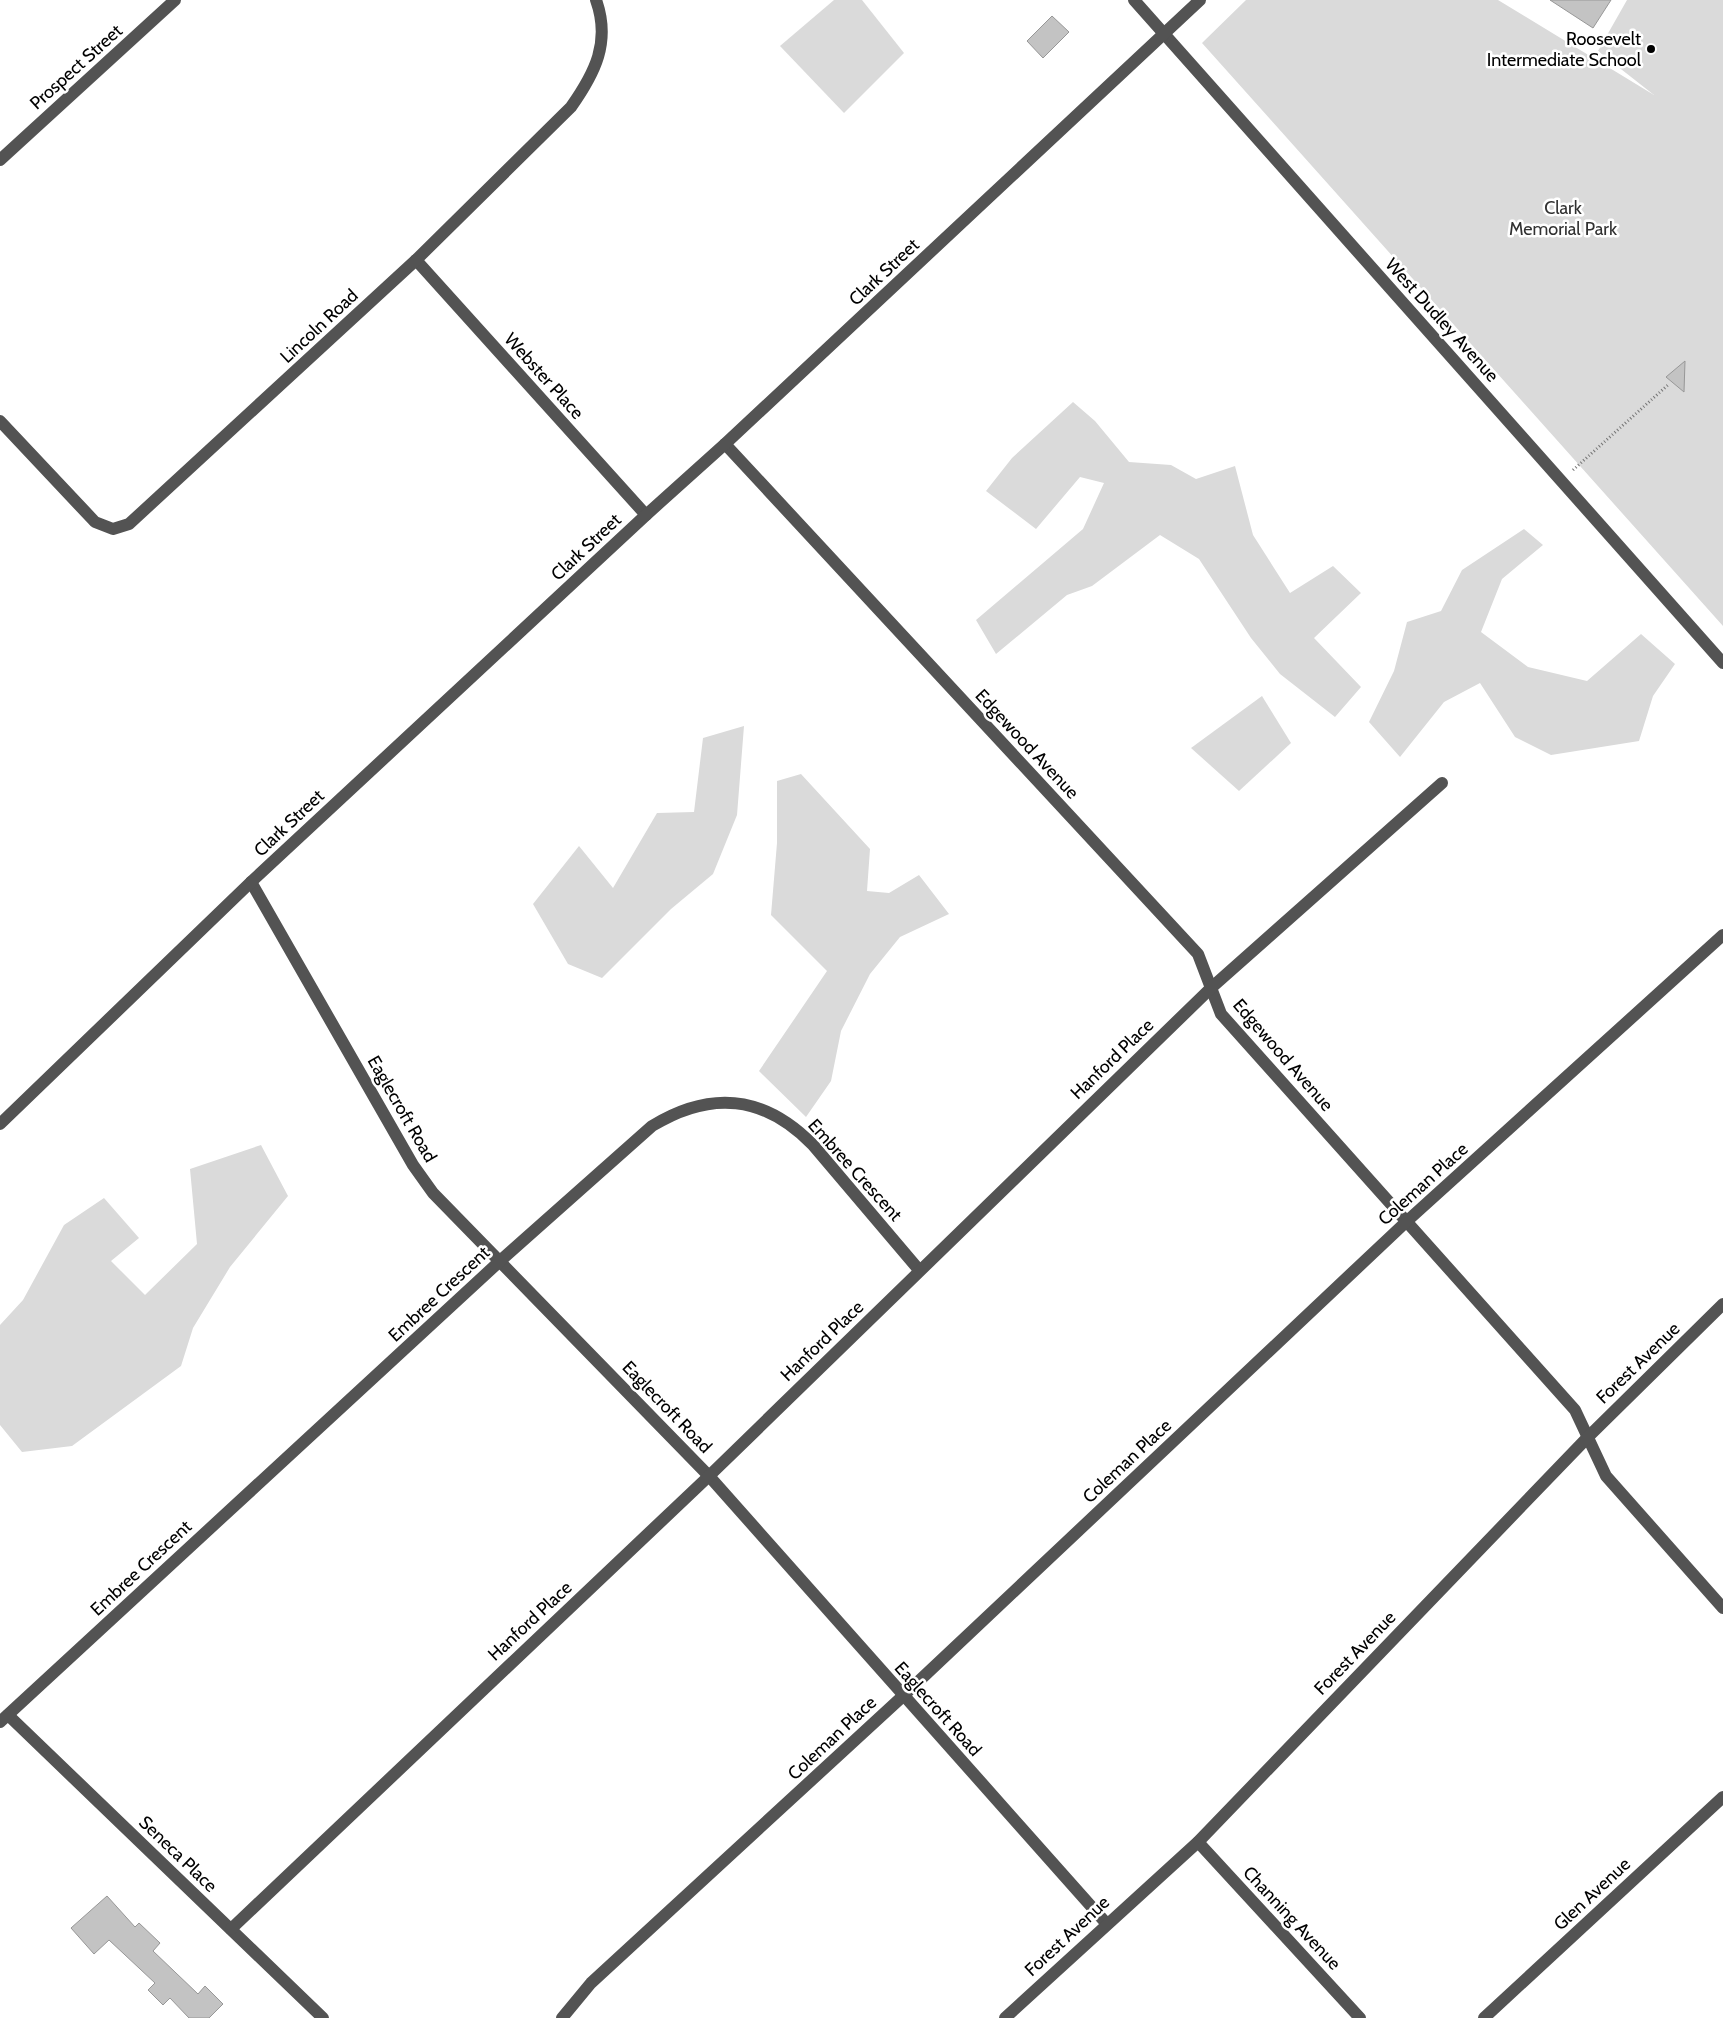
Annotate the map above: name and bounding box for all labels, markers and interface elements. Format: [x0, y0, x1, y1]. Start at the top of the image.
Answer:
street label: Prospect Street [25, 20, 127, 114]
place label: Roosevelt Intermediate School [1487, 28, 1642, 71]
marker: Roosevelt Intermediate School [1645, 43, 1657, 55]
park label: Clark Memorial Park [1509, 197, 1618, 240]
street label: Clark Street [844, 234, 924, 310]
street label: West Dudley Avenue [1381, 254, 1503, 386]
street label: Lincoln Road [276, 284, 362, 368]
street label: Webster Place [500, 328, 588, 424]
street label: Clark Street [546, 509, 626, 585]
street label: Edgewood Avenue [971, 685, 1083, 803]
street label: Clark Street [249, 785, 329, 861]
street label: Edgewood Avenue [1228, 994, 1338, 1116]
street label: Hanford Place [1066, 1014, 1158, 1104]
street label: Eaglecroft Road [363, 1052, 441, 1166]
street label: Embree Crescent [803, 1114, 907, 1226]
street label: Coleman Place [1374, 1138, 1472, 1230]
street label: Embree Crescent [384, 1242, 494, 1346]
street label: Hanford Place [776, 1296, 868, 1386]
street label: Forest Avenue [1592, 1318, 1684, 1408]
street label: Eaglecroft Road [618, 1356, 716, 1458]
street label: Coleman Place [1078, 1414, 1176, 1508]
street label: Embree Crescent [86, 1516, 196, 1620]
street label: Hanford Place [483, 1577, 577, 1665]
street label: Forest Avenue [1310, 1607, 1400, 1699]
street label: Eaglecroft Road [890, 1657, 986, 1761]
street label: Coleman Place [783, 1691, 881, 1785]
street label: Seneca Place [134, 1811, 222, 1897]
street label: Glen Avenue [1549, 1853, 1635, 1935]
street label: Channing Avenue [1238, 1862, 1346, 1974]
street label: Forest Avenue [1020, 1891, 1114, 1981]

